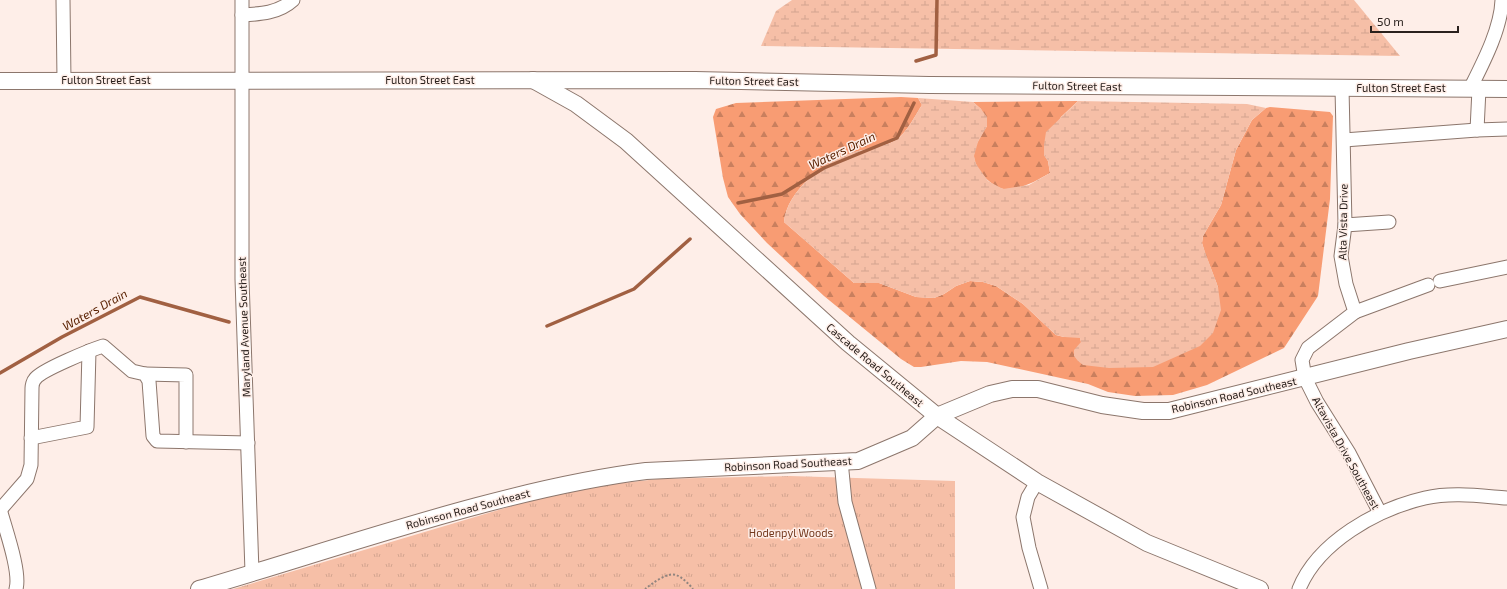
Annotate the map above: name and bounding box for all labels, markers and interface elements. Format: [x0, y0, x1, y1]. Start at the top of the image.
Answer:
scale bar [1371, 8, 1458, 34]
text: 50 m [1377, 14, 1404, 28]
street label: Fulton Street East [61, 73, 151, 86]
street label: Fulton Street East [385, 73, 475, 86]
street label: Fulton Street East [709, 73, 799, 88]
street label: Fulton Street East [1032, 78, 1122, 93]
street label: Fulton Street East [1356, 81, 1446, 94]
water label: Waters Drain [806, 129, 877, 172]
street label: Alta Vista Drive [1335, 184, 1350, 260]
street label: Maryland Avenue Southeast [235, 257, 252, 397]
water label: Waters Drain [60, 286, 129, 333]
street label: Cascade Road Southeast [824, 320, 927, 409]
street label: Robinson Road Southeast [1170, 374, 1298, 415]
street label: Altavista Drive Southeast [1310, 394, 1383, 511]
street label: Robinson Road Southeast [724, 454, 852, 473]
street label: Robinson Road Southeast [404, 486, 531, 531]
park label: Hodenpyl Woods [749, 526, 834, 539]

